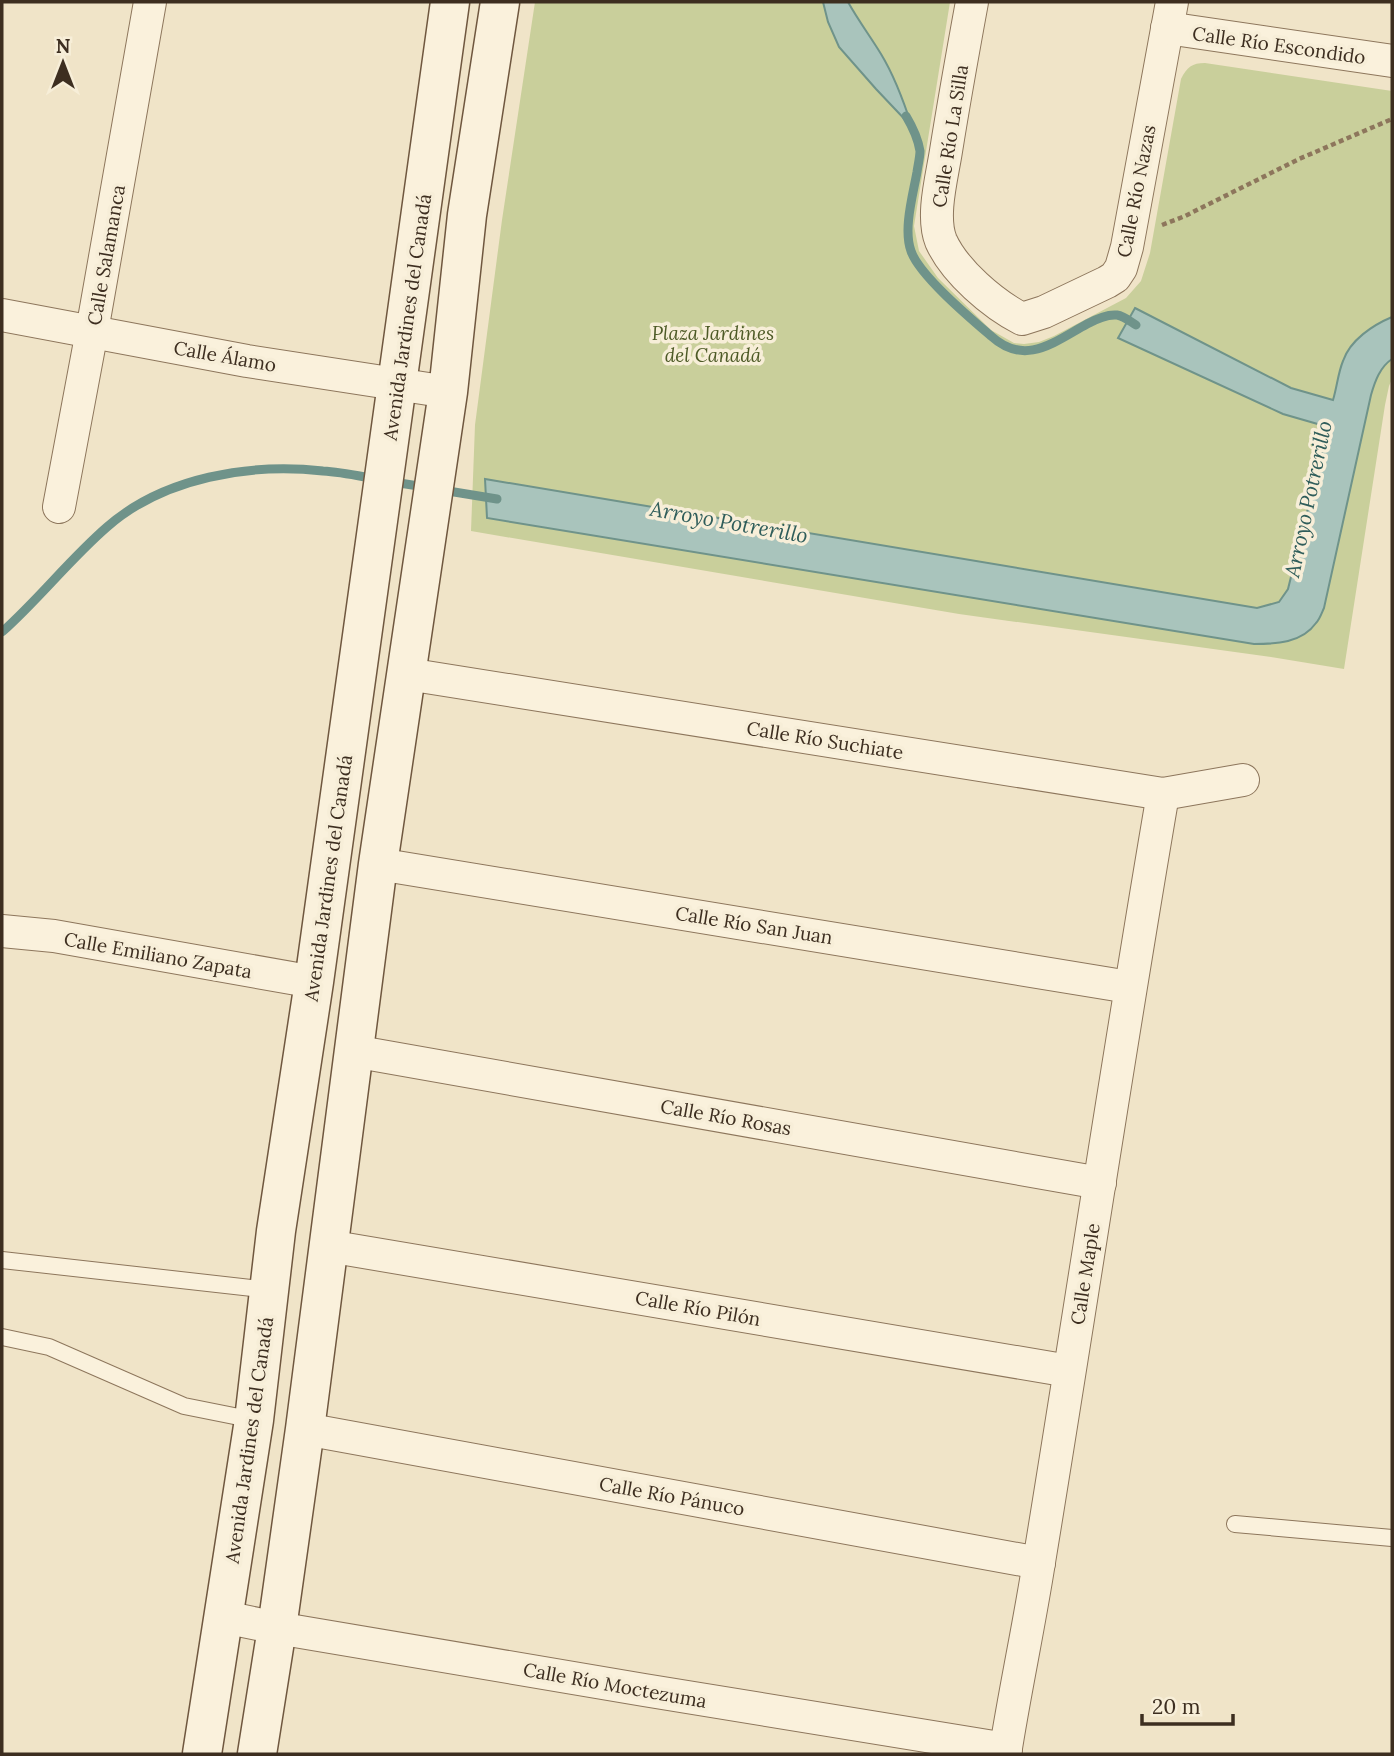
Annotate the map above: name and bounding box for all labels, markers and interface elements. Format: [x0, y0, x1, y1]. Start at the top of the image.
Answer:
street label: Calle Río Escondido [1191, 21, 1367, 69]
north arrow [28, 28, 98, 98]
text: N [56, 34, 71, 58]
street label: Calle Río La Silla [927, 63, 973, 209]
street label: Calle Río Nazas [1111, 122, 1161, 259]
street label: Calle Salamanca [82, 183, 130, 327]
street label: Avenida Jardines del Canadá [378, 192, 436, 443]
park label: Plaza Jardines del Canadá [652, 321, 774, 367]
street label: Calle Álamo [172, 335, 278, 377]
water label: Arroyo Potrerillo [1278, 418, 1338, 581]
water label: Arroyo Potrerillo [647, 495, 810, 549]
street label: Calle Río Suchiate [745, 716, 905, 764]
street label: Avenida Jardines del Canadá [299, 753, 357, 1004]
street label: Calle Río San Juan [674, 901, 834, 949]
street label: Calle Emiliano Zapata [62, 927, 254, 983]
street label: Calle Río Rosas [659, 1094, 793, 1140]
street label: Calle Maple [1065, 1221, 1105, 1327]
street label: Calle Río Pilón [633, 1285, 763, 1331]
street label: Avenida Jardines del Canadá [220, 1315, 278, 1566]
street label: Calle Río Pánuco [597, 1471, 747, 1521]
street label: Calle Río Moctezuma [521, 1657, 709, 1713]
scale bar [1142, 1682, 1233, 1726]
text: 20 m [1152, 1693, 1201, 1720]

